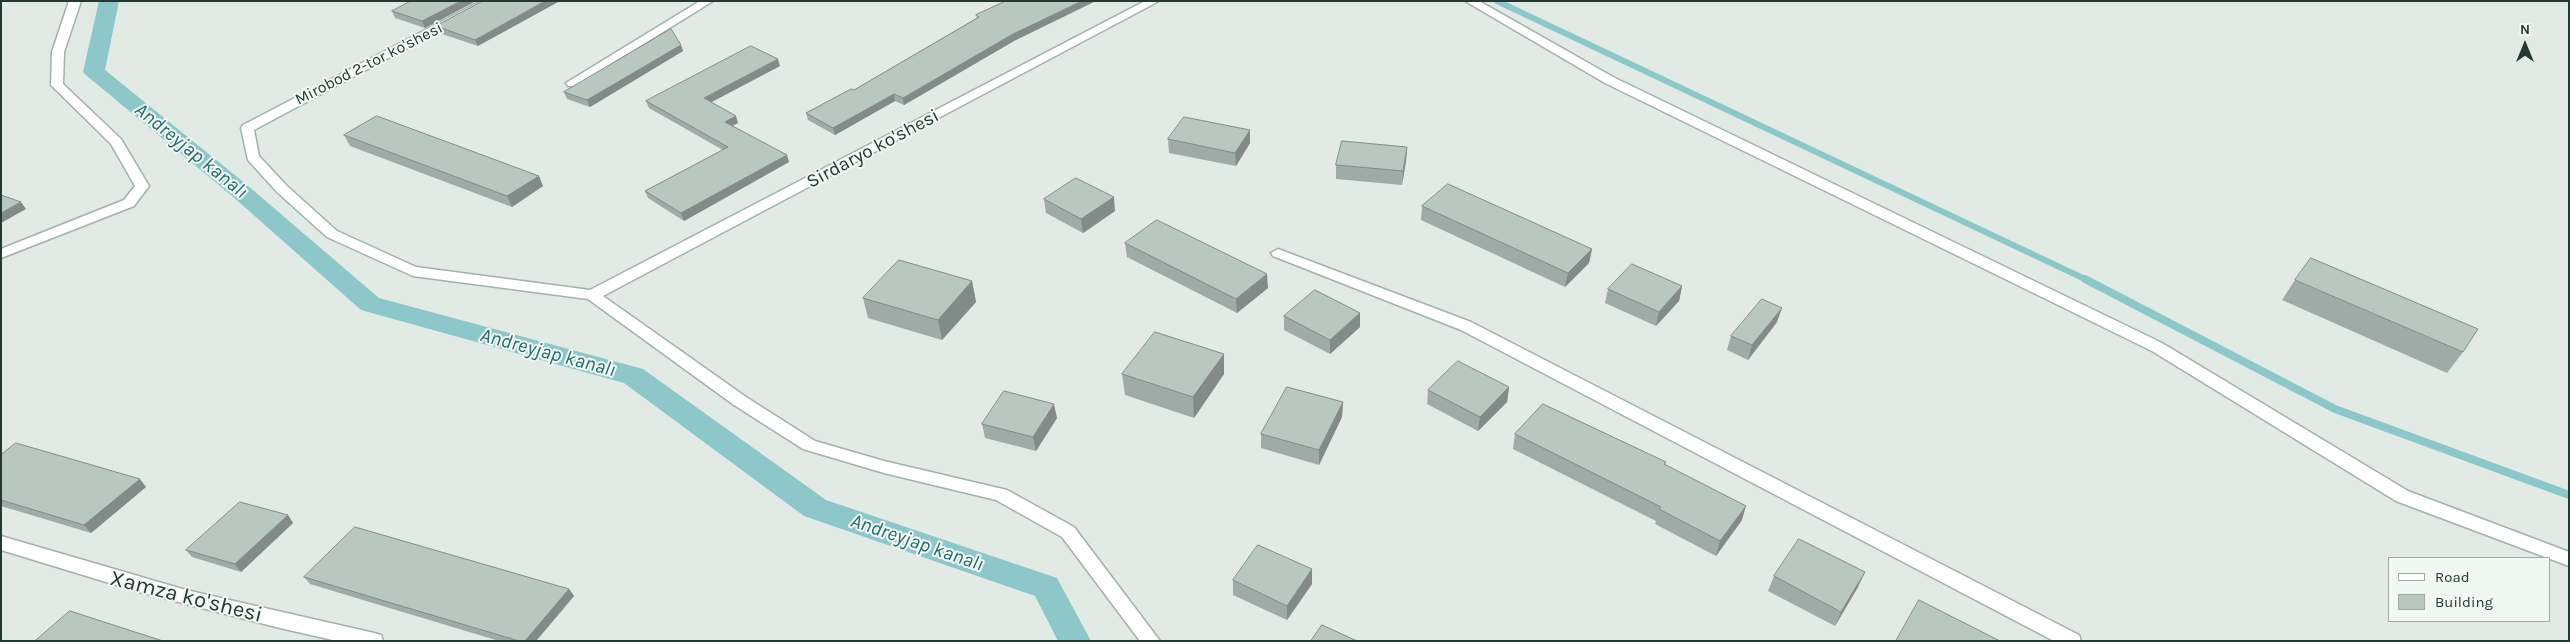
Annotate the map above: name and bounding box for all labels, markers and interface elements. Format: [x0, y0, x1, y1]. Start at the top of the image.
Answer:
street label: Mirobod 2-tor ko'shesi [292, 18, 446, 110]
north arrow [2500, 20, 2550, 70]
text: N [2520, 21, 2530, 38]
water label: Andreyjap kanalı [129, 98, 253, 204]
street label: Sirdaryo ko'shesi [803, 104, 943, 194]
water label: Andreyjap kanalı [478, 323, 618, 383]
water label: Andreyjap kanalı [847, 509, 987, 577]
legend [2388, 557, 2550, 622]
street label: Xamza ko'shesi [107, 565, 265, 629]
text: Road [2435, 568, 2470, 586]
text: Building [2435, 593, 2493, 611]

